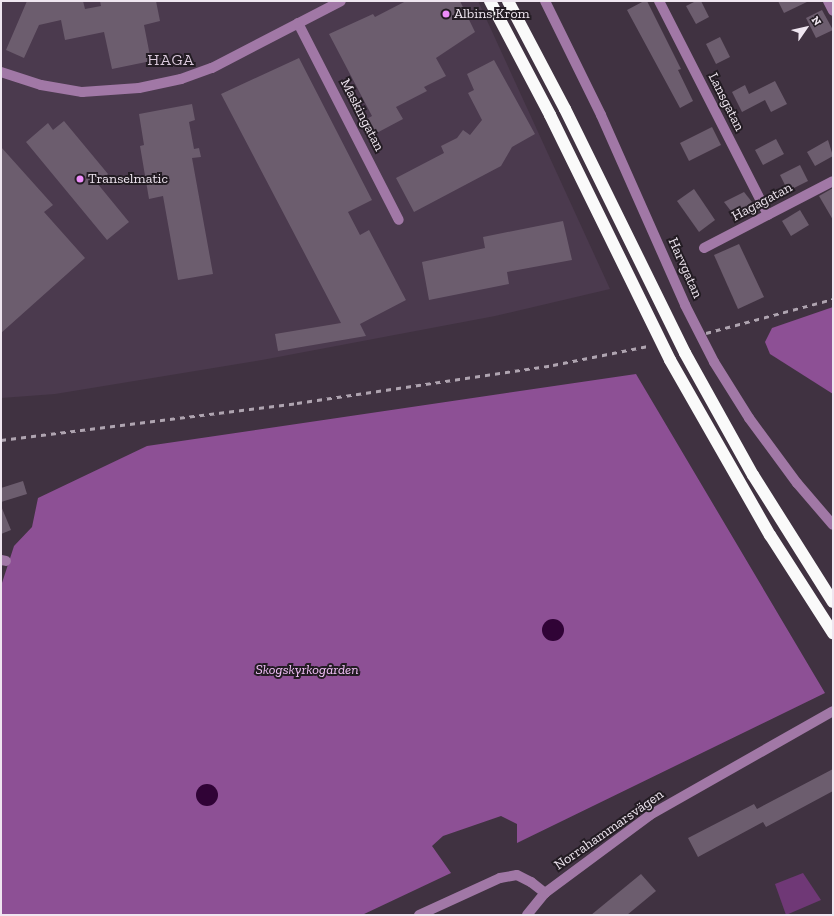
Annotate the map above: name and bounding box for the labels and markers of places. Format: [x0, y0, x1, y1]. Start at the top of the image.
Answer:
place label: Albins Krom [454, 6, 530, 22]
marker: Albins Krom [441, 9, 451, 19]
place label: Transelmatic [88, 171, 168, 187]
marker: Transelmatic [75, 174, 85, 184]

